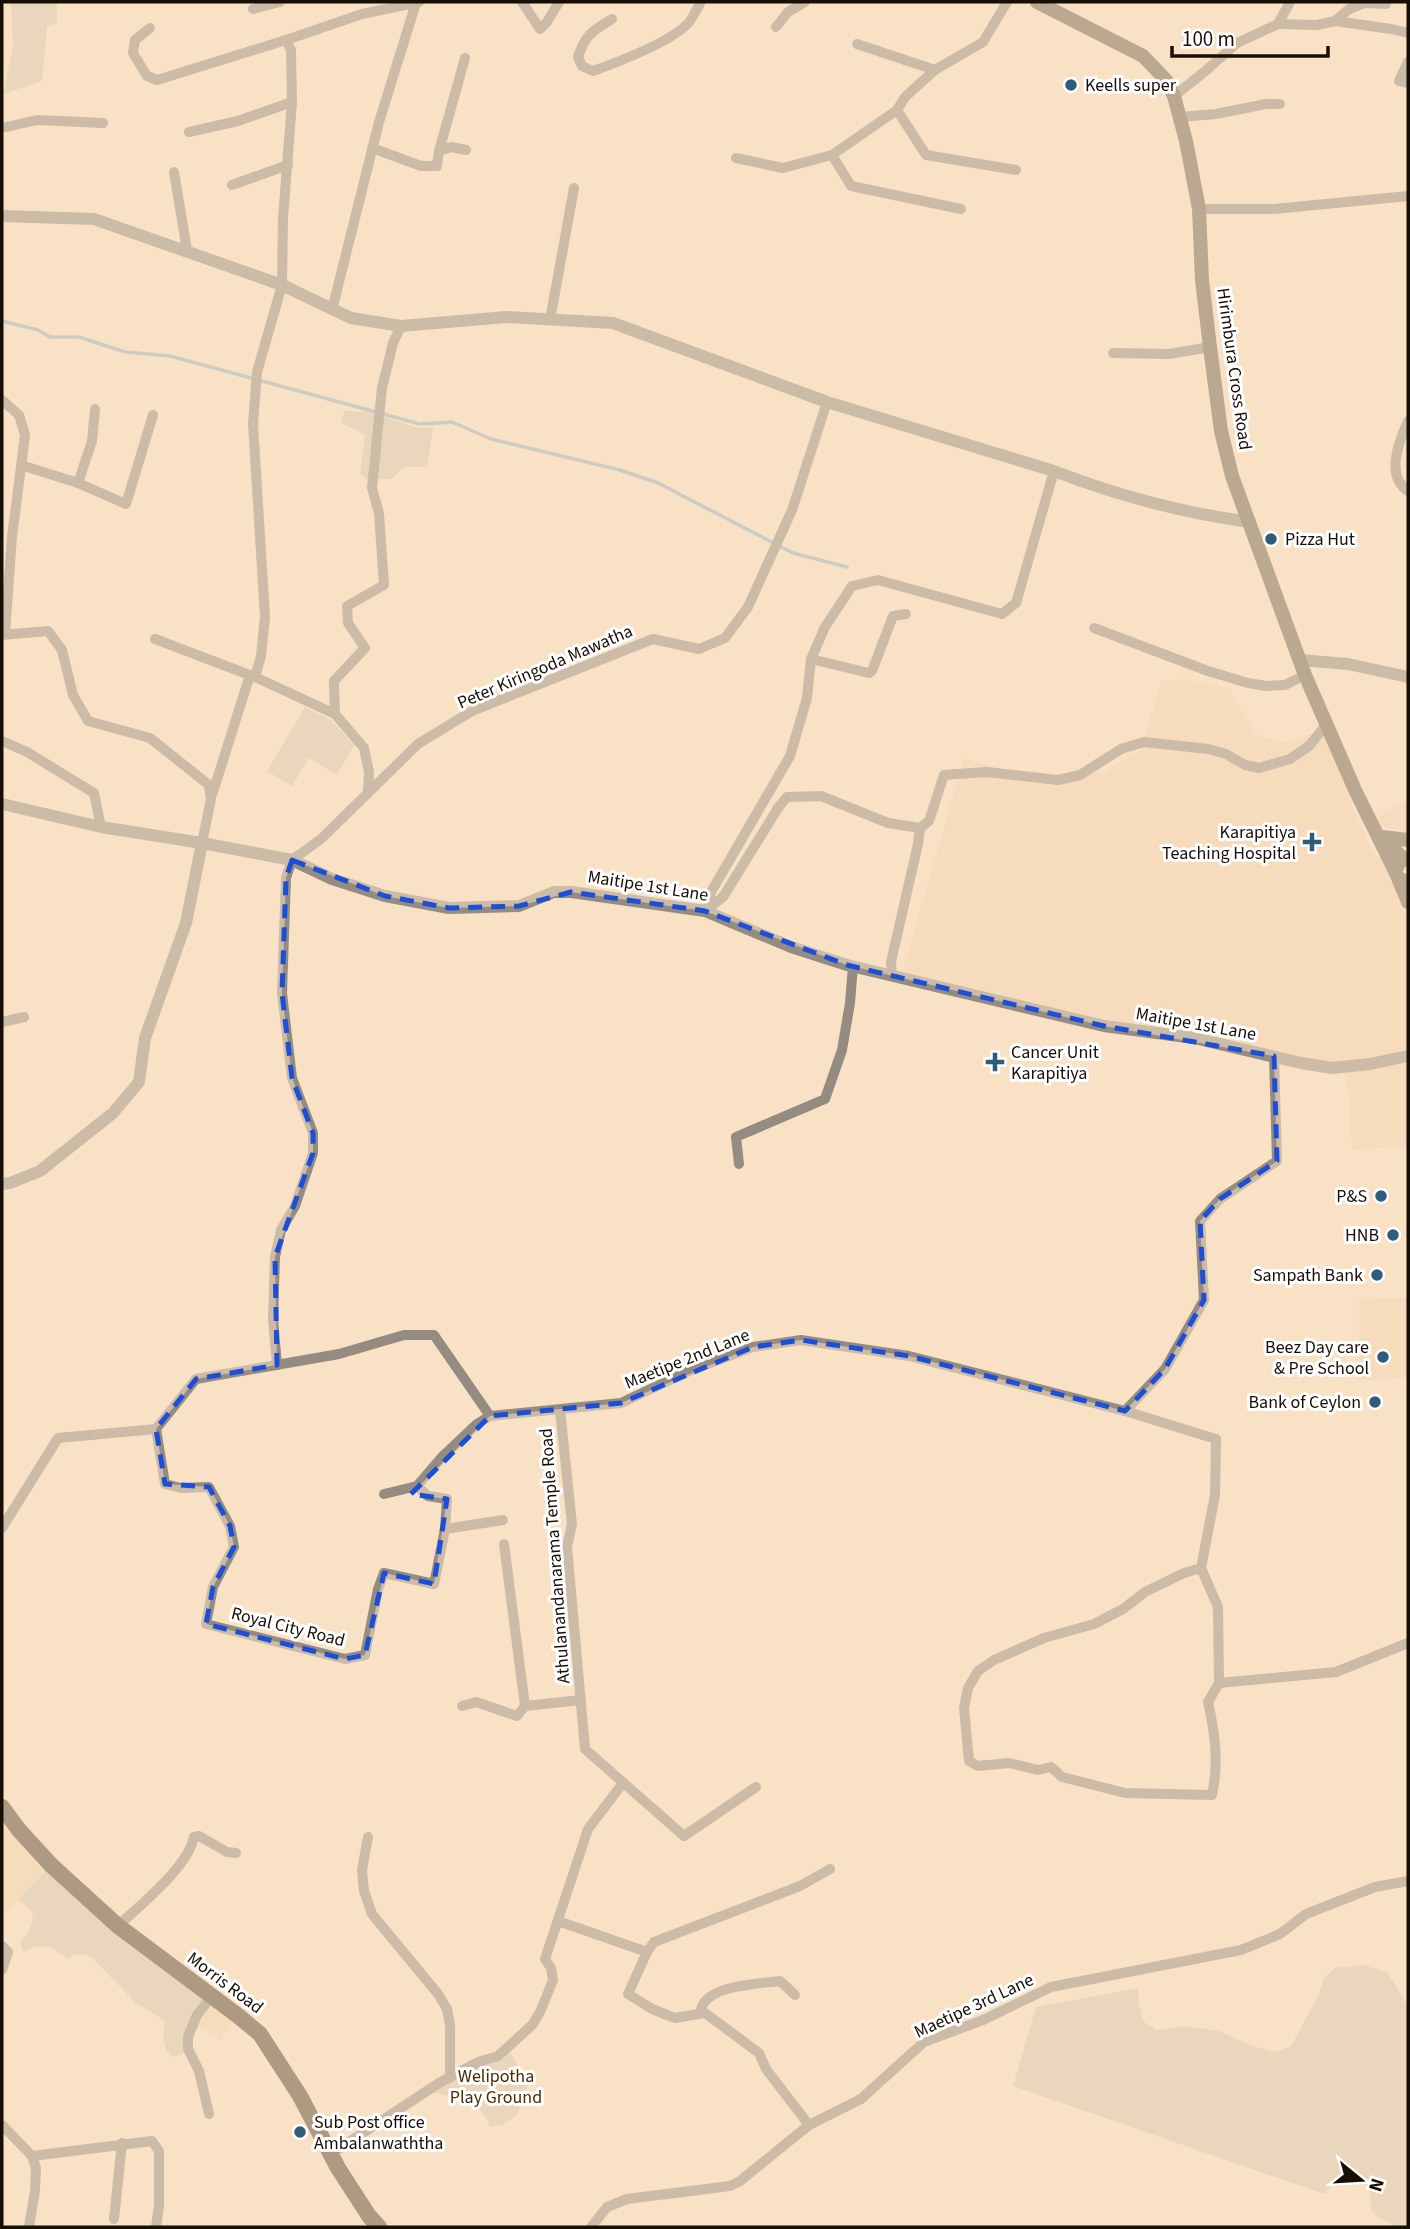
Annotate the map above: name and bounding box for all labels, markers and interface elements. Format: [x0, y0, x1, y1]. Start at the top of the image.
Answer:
scale bar [1172, 14, 1328, 58]
text: 100 m [1182, 24, 1235, 54]
place label: Keells super [1085, 73, 1177, 98]
marker: Keells super [1063, 77, 1079, 93]
street label: Hirimbura Cross Road [1210, 286, 1258, 452]
place label: Pizza Hut [1285, 527, 1355, 552]
marker: Pizza Hut [1263, 531, 1279, 547]
street label: Peter Kiringoda Mawatha [453, 619, 637, 715]
place label: Karapitiya Teaching Hospital [1162, 820, 1296, 866]
marker: Karapitiya Teaching Hospital [1302, 832, 1322, 852]
street label: Maitipe 1st Lane [586, 864, 710, 908]
street label: Maitipe 1st Lane [1134, 1001, 1258, 1047]
place label: Cancer Unit Karapitiya [1011, 1040, 1099, 1086]
marker: Cancer Unit Karapitiya [985, 1052, 1005, 1072]
place label: P&S [1336, 1184, 1367, 1209]
marker: P&S [1373, 1188, 1389, 1204]
place label: HNB [1345, 1223, 1379, 1248]
marker: HNB [1385, 1227, 1401, 1243]
place label: Sampath Bank [1253, 1263, 1363, 1288]
marker: Sampath Bank [1369, 1267, 1385, 1283]
street label: Maetipe 2nd Lane [621, 1322, 753, 1395]
place label: Beez Day care & Pre School [1265, 1335, 1369, 1381]
marker: Beez Day care & Pre School [1375, 1349, 1391, 1365]
place label: Bank of Ceylon [1249, 1390, 1361, 1415]
marker: Bank of Ceylon [1367, 1394, 1383, 1410]
street label: Athulanandanarama Temple Road [534, 1427, 576, 1685]
street label: Royal City Road [228, 1601, 348, 1653]
street label: Morris Road [182, 1946, 268, 2020]
street label: Maetipe 3rd Lane [910, 1967, 1038, 2045]
park label: Welipotha Play Ground [450, 2064, 542, 2110]
place label: Sub Post office Ambalanwaththa [314, 2110, 443, 2156]
marker: Sub Post office Ambalanwaththa [292, 2124, 308, 2140]
north arrow [1326, 2145, 1396, 2215]
text: N [1361, 2175, 1391, 2195]

